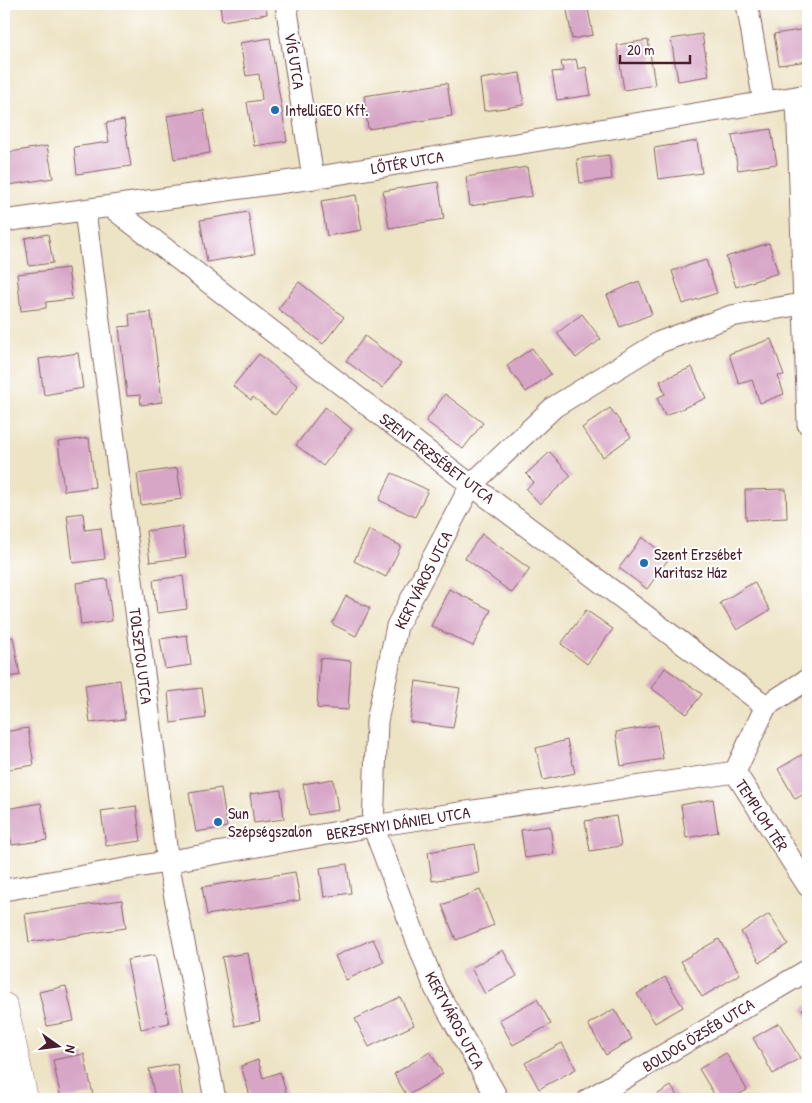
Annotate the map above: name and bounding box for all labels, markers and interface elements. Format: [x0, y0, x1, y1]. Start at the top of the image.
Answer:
street label: VÍG UTCA [280, 31, 310, 91]
scale bar [620, 32, 690, 64]
text: 20 m [627, 39, 654, 60]
place label: IntelliGEO Kft. [285, 99, 369, 121]
marker: IntelliGEO Kft. [269, 104, 281, 116]
street label: LŐTÉR UTCA [369, 145, 445, 179]
street label: SZENT ERZSÉBET UTCA [375, 408, 499, 509]
street label: KERTVÁROS UTCA [389, 527, 457, 633]
place label: Szent Erzsébet Karitasz Ház [654, 543, 743, 583]
marker: Szent Erzsébet Karitasz Ház [638, 557, 650, 569]
street label: TOLSZTOJ UTCA [124, 607, 158, 705]
street label: TEMPLOM TÉR [731, 775, 793, 855]
street label: BERZSENYI DÁNIEL UTCA [325, 801, 472, 845]
place label: Sun Szépségszalon [228, 802, 312, 842]
marker: Sun Szépségszalon [212, 816, 224, 828]
street label: KERTVÁROS UTCA [420, 968, 490, 1073]
street label: BOLDOG ÖZSÉB UTCA [638, 993, 758, 1077]
north arrow [32, 1020, 82, 1070]
text: N [61, 1043, 81, 1056]

